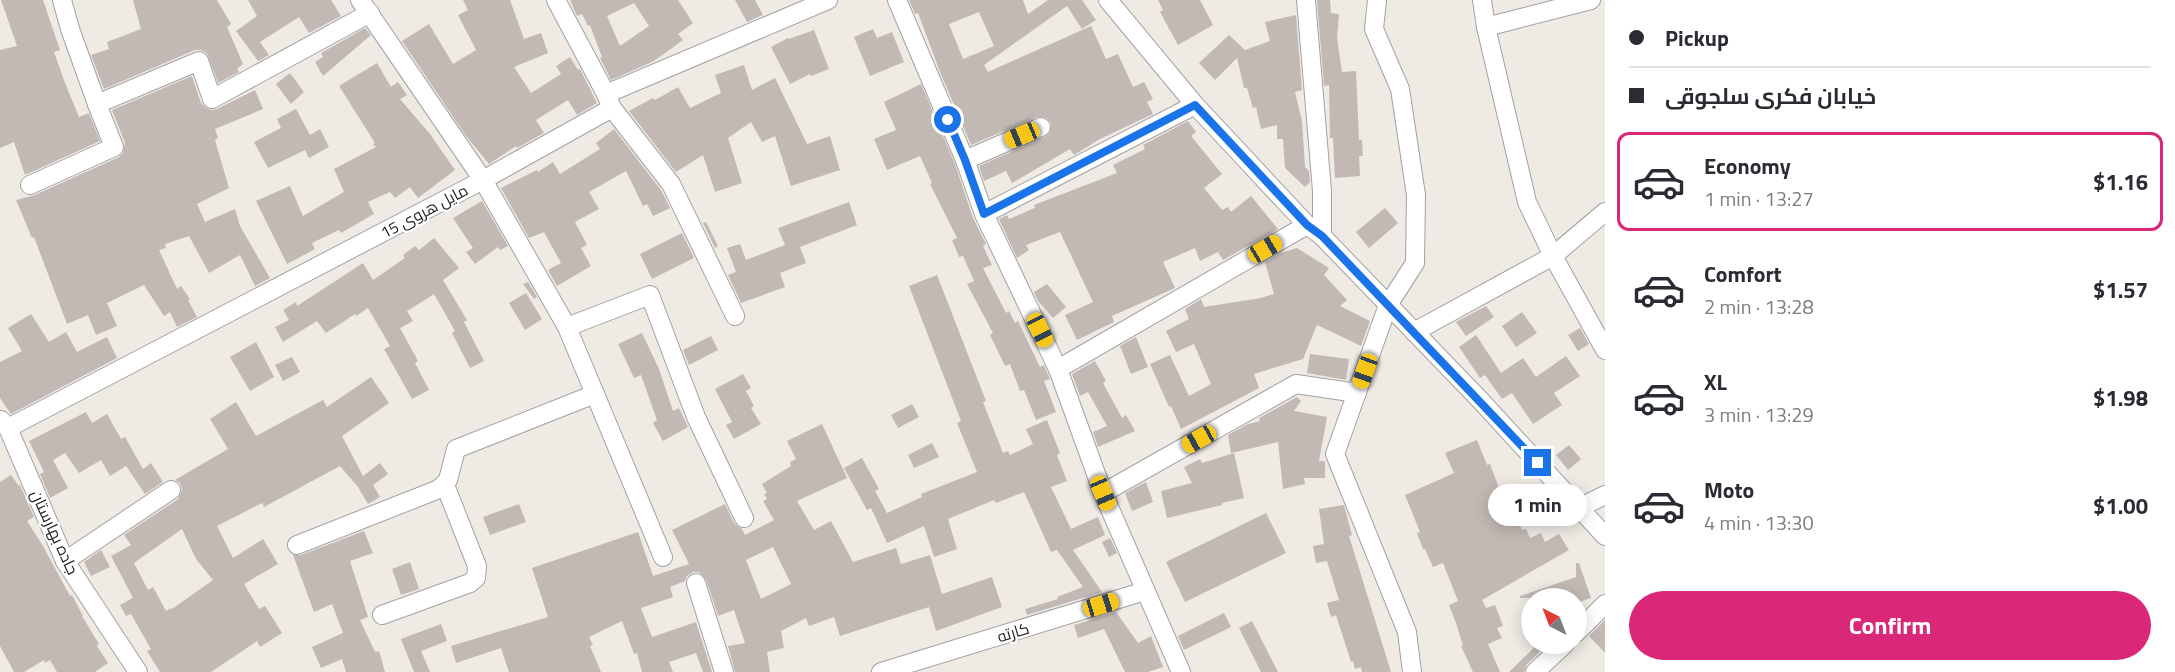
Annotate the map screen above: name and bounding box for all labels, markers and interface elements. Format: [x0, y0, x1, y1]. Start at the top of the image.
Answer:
text: Pickup [1665, 21, 1729, 55]
text: خیابان فکری سلجوقی [1665, 79, 1876, 113]
route start [934, 106, 961, 133]
car [1002, 120, 1042, 150]
text: Economy [1704, 149, 1791, 183]
icon: car [1632, 155, 1686, 209]
text: $1.16 [2093, 165, 2148, 199]
street label: مایل هروی 15 [376, 178, 472, 244]
text: 1 min · 13:27 [1704, 183, 1814, 214]
car [1245, 232, 1285, 266]
text: Comfort [1704, 257, 1782, 291]
icon: car [1632, 263, 1686, 317]
text: $1.57 [2093, 273, 2148, 307]
text: 2 min · 13:28 [1704, 291, 1814, 322]
car [1024, 310, 1056, 350]
car [1350, 351, 1380, 391]
text: XL [1704, 365, 1727, 399]
icon: car [1632, 371, 1686, 425]
text: $1.98 [2093, 381, 2148, 415]
text: 3 min · 13:29 [1704, 399, 1814, 430]
car [1179, 422, 1219, 456]
route end [1524, 449, 1551, 476]
car [1088, 473, 1118, 513]
text: Moto [1704, 473, 1754, 507]
icon: car [1632, 479, 1686, 533]
callout: 1 min [1488, 484, 1588, 526]
street label: جاده بهارستان [25, 486, 85, 578]
text: 1 min [1513, 489, 1562, 520]
text: $1.00 [2093, 489, 2148, 523]
text: 4 min · 13:30 [1704, 507, 1814, 538]
north arrow [1521, 588, 1587, 654]
map controls [1521, 588, 1587, 654]
car [1081, 591, 1121, 619]
button: Confirm [1629, 591, 2151, 660]
street label: کارته [994, 616, 1032, 648]

